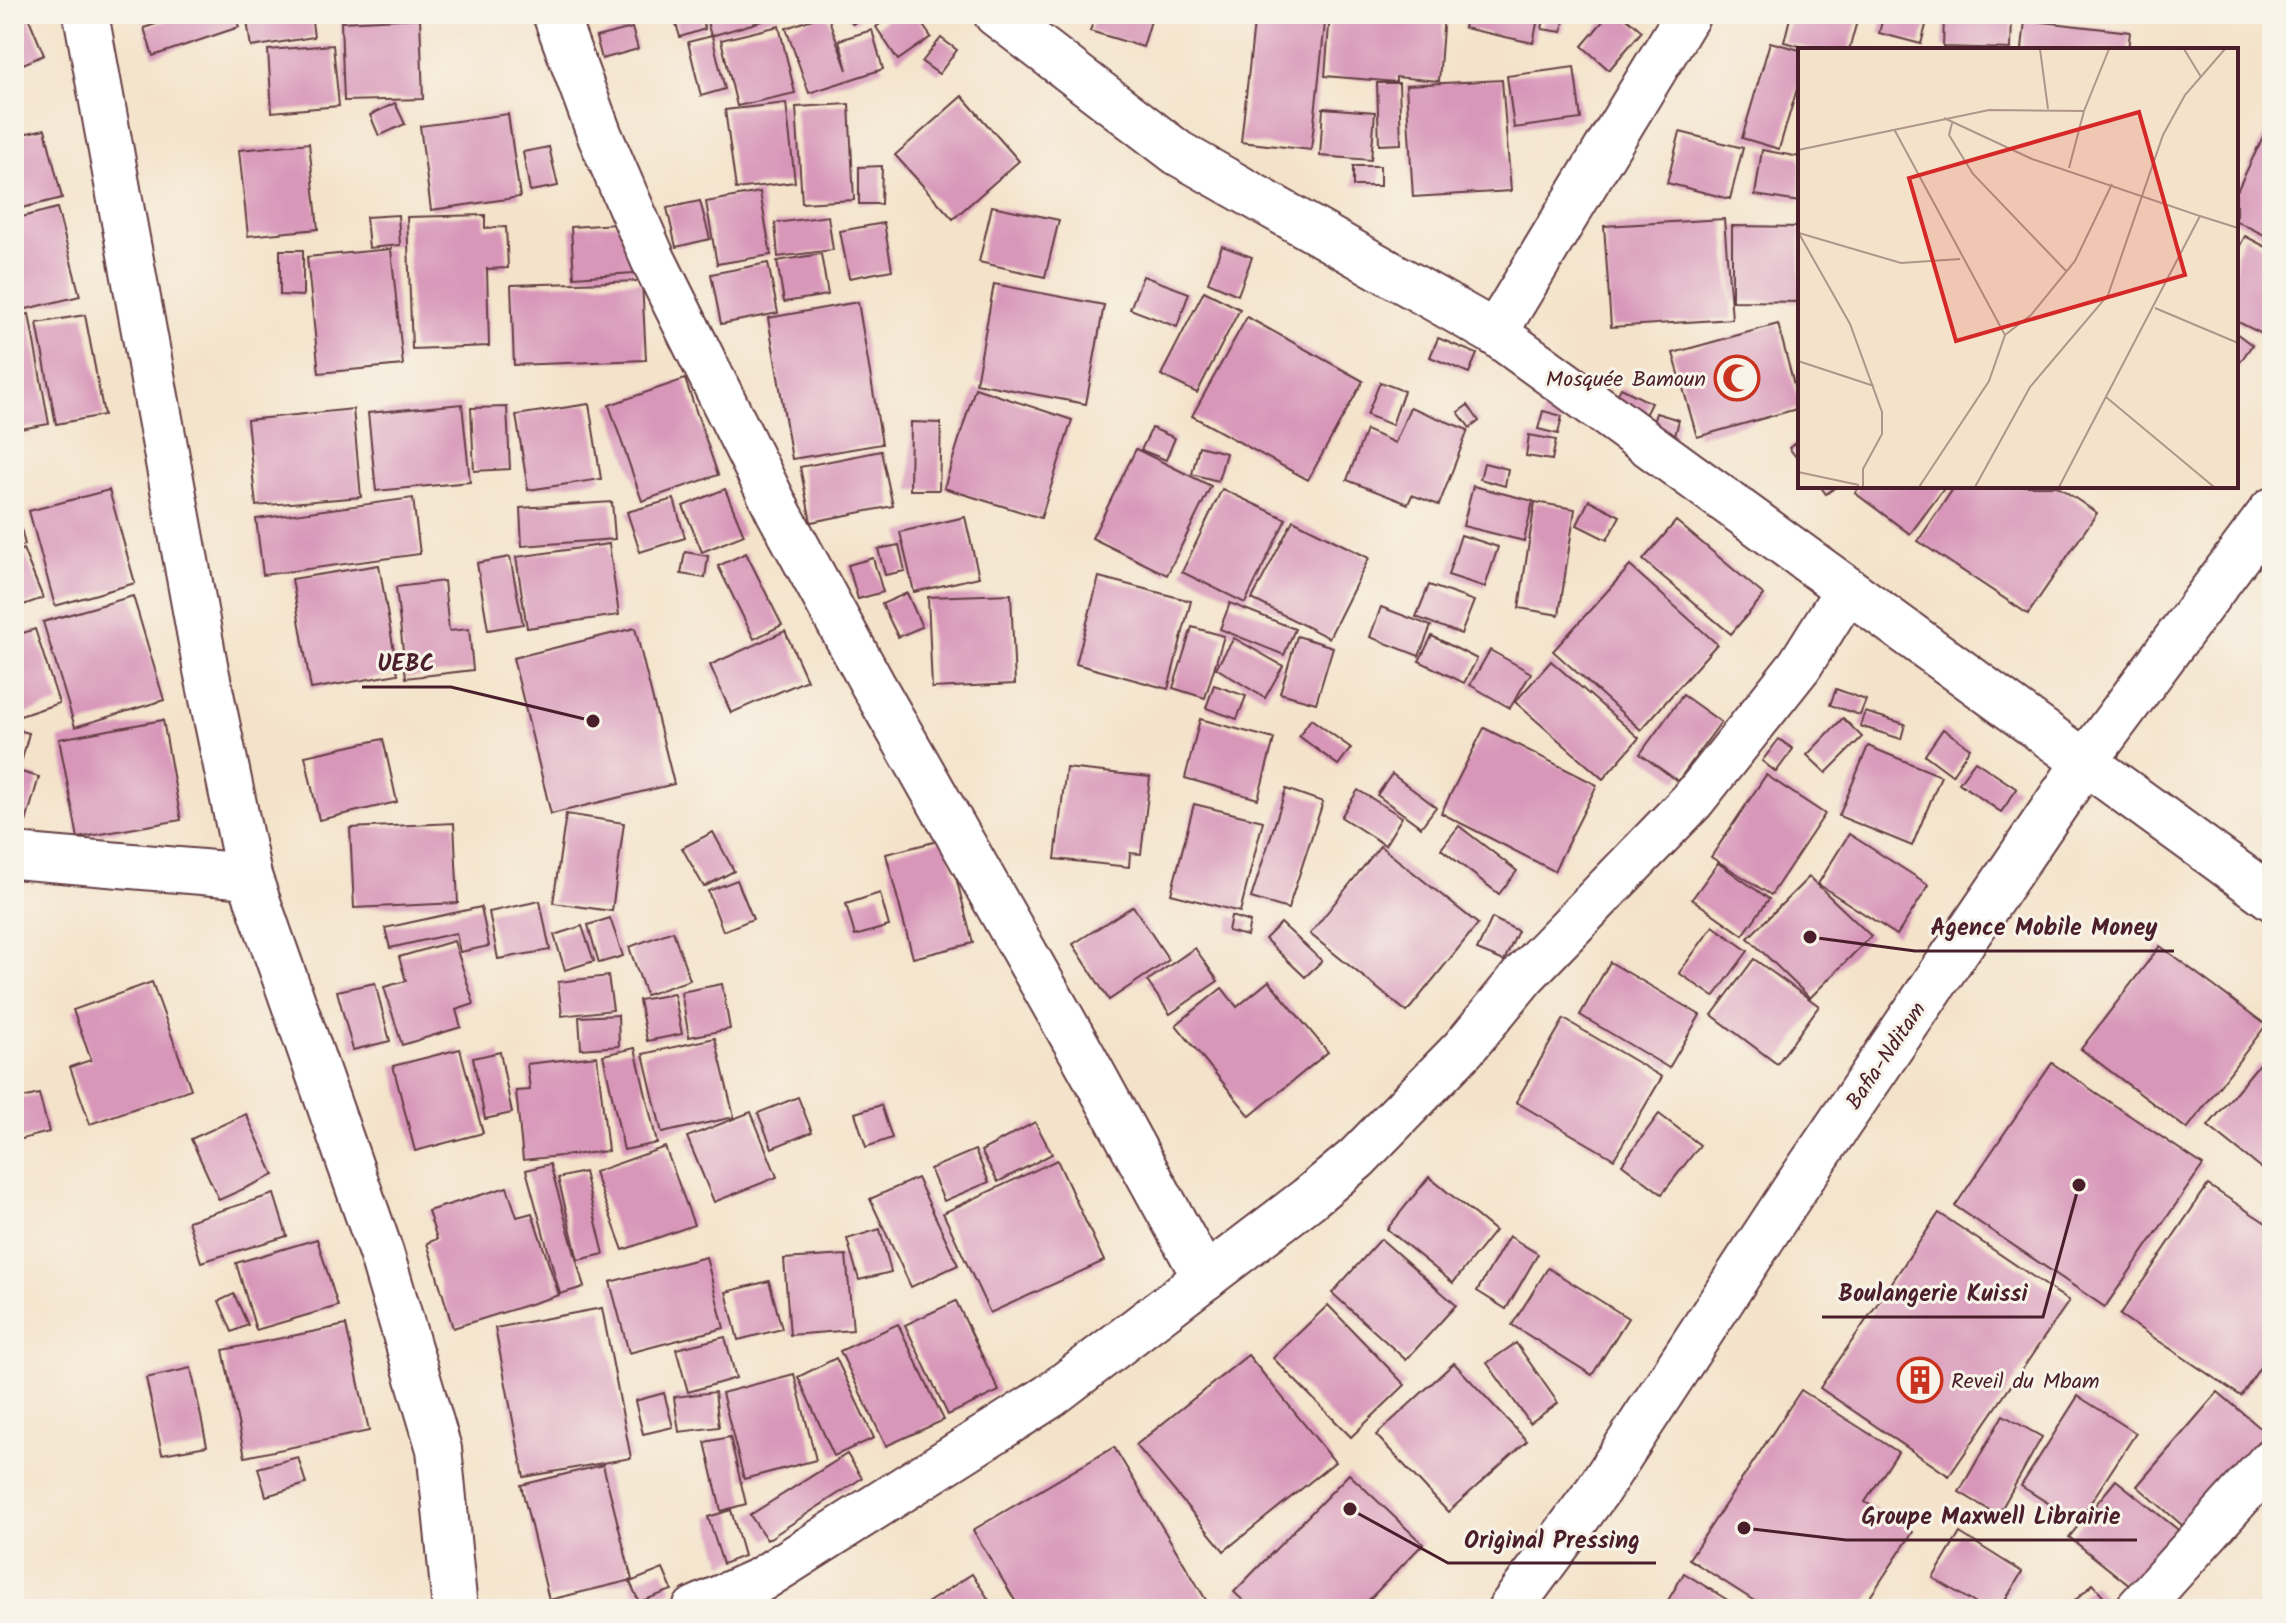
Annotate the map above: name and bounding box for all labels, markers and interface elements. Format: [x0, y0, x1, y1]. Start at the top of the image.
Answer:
inset map [1798, 48, 2238, 488]
mosque icon: Mosquée Bamoun [1713, 354, 1761, 402]
place label: Mosquée Bamoun [1546, 363, 1706, 398]
callout: UEBC [362, 639, 451, 687]
text: UEBC [377, 645, 435, 684]
callout: Agence Mobile Money [1915, 903, 2174, 951]
text: Agence Mobile Money [1930, 909, 2158, 948]
street label: Bafia-Nditam [1838, 995, 1936, 1118]
callout: Boulangerie Kuissi [1822, 1269, 2043, 1317]
text: Boulangerie Kuissi [1838, 1275, 2029, 1314]
building icon: Reveil du Mbam [1896, 1356, 1944, 1404]
place label: Reveil du Mbam [1951, 1365, 2100, 1400]
callout: Groupe Maxwell Librairie [1846, 1492, 2137, 1540]
text: Groupe Maxwell Librairie [1862, 1498, 2121, 1537]
callout: Original Pressing [1448, 1515, 1656, 1563]
text: Original Pressing [1464, 1522, 1640, 1561]

